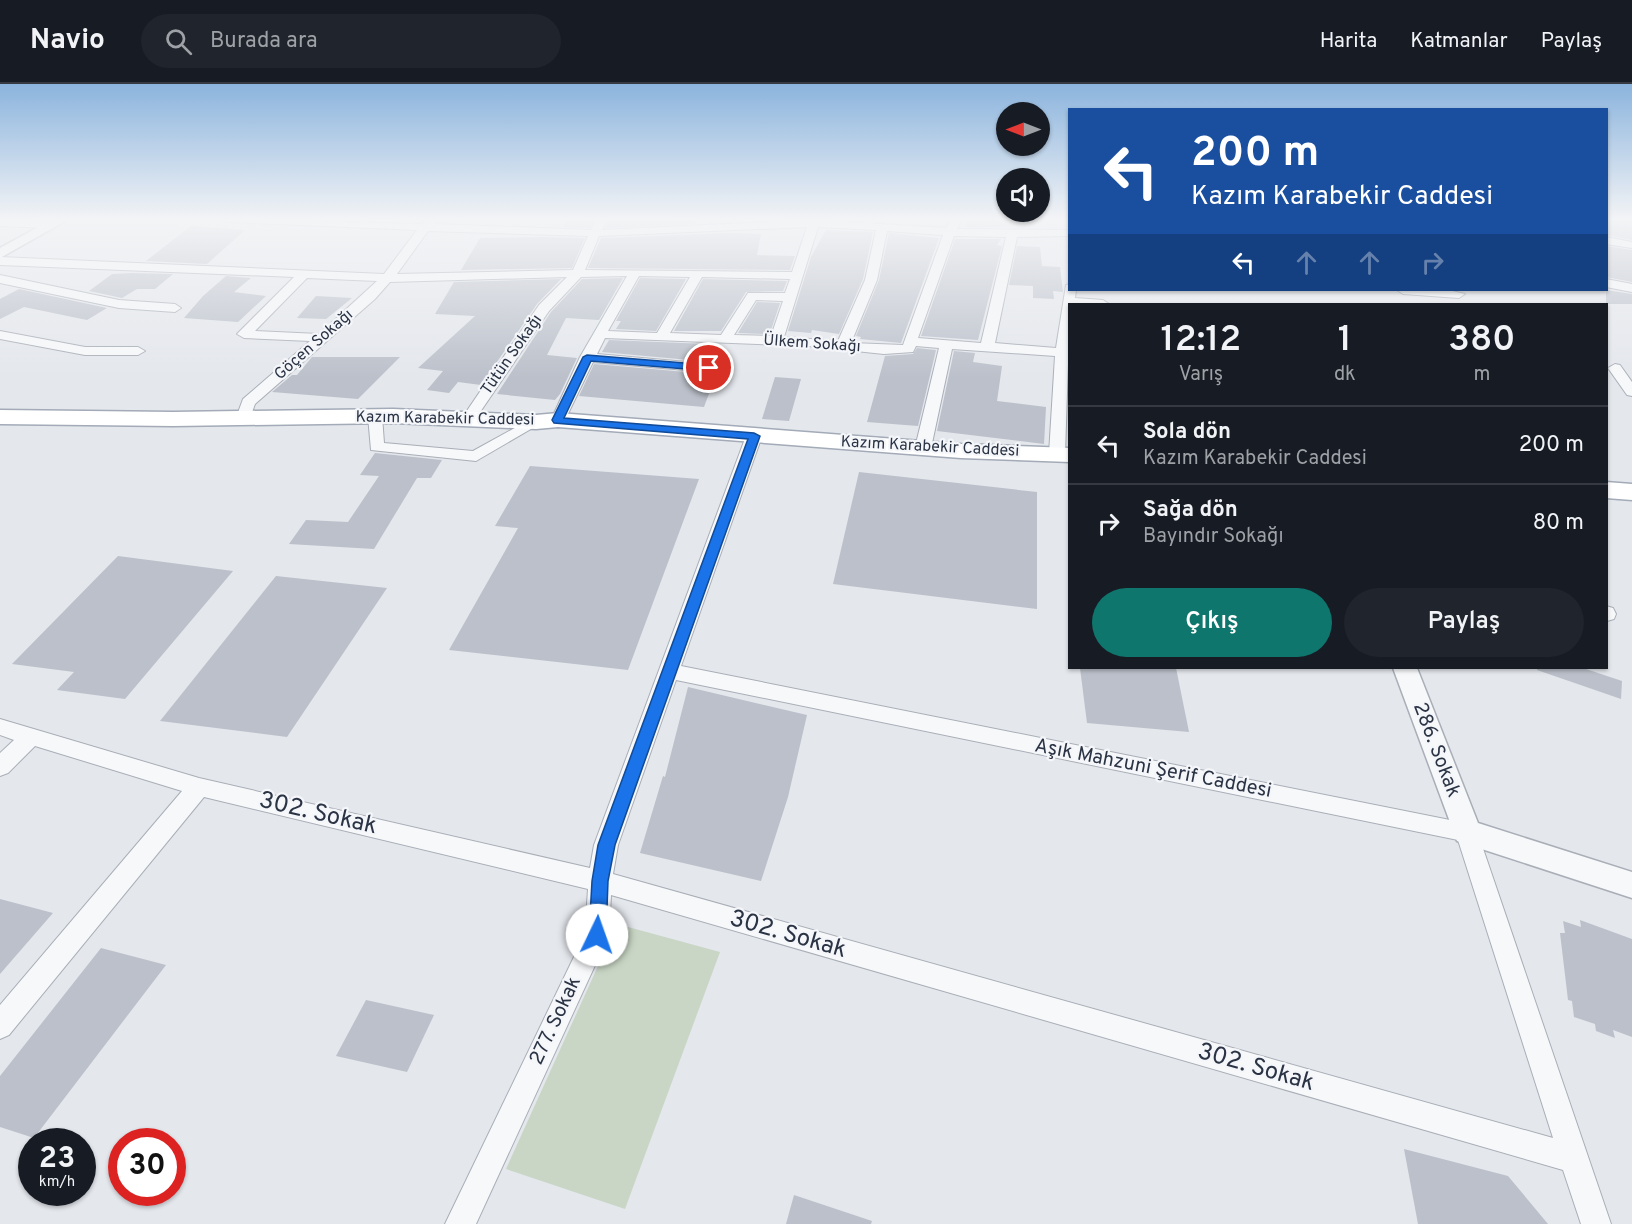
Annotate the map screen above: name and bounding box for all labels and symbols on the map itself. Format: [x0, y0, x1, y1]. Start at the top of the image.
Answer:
north arrow [996, 102, 1050, 156]
street label: Göçen Sokağı [270, 305, 358, 385]
street label: Tütün Sokağı [477, 311, 547, 399]
street label: Ülkem Sokağı [763, 329, 861, 357]
pin [683, 342, 734, 393]
street label: Kazım Karabekir Caddesi [355, 407, 535, 431]
street label: Kazım Karabekir Caddesi [840, 432, 1020, 462]
street label: 286. Sokak [1406, 699, 1466, 801]
street label: Aşık Mahzuni Şerif Caddesi [1032, 733, 1274, 805]
street label: 302. Sokak [256, 786, 380, 842]
position arrow [565, 903, 629, 967]
street label: 302. Sokak [726, 904, 850, 966]
street label: 277. Sokak [524, 973, 588, 1069]
street label: 302. Sokak [1194, 1037, 1318, 1099]
speed limit sign: 30 [108, 1128, 186, 1206]

